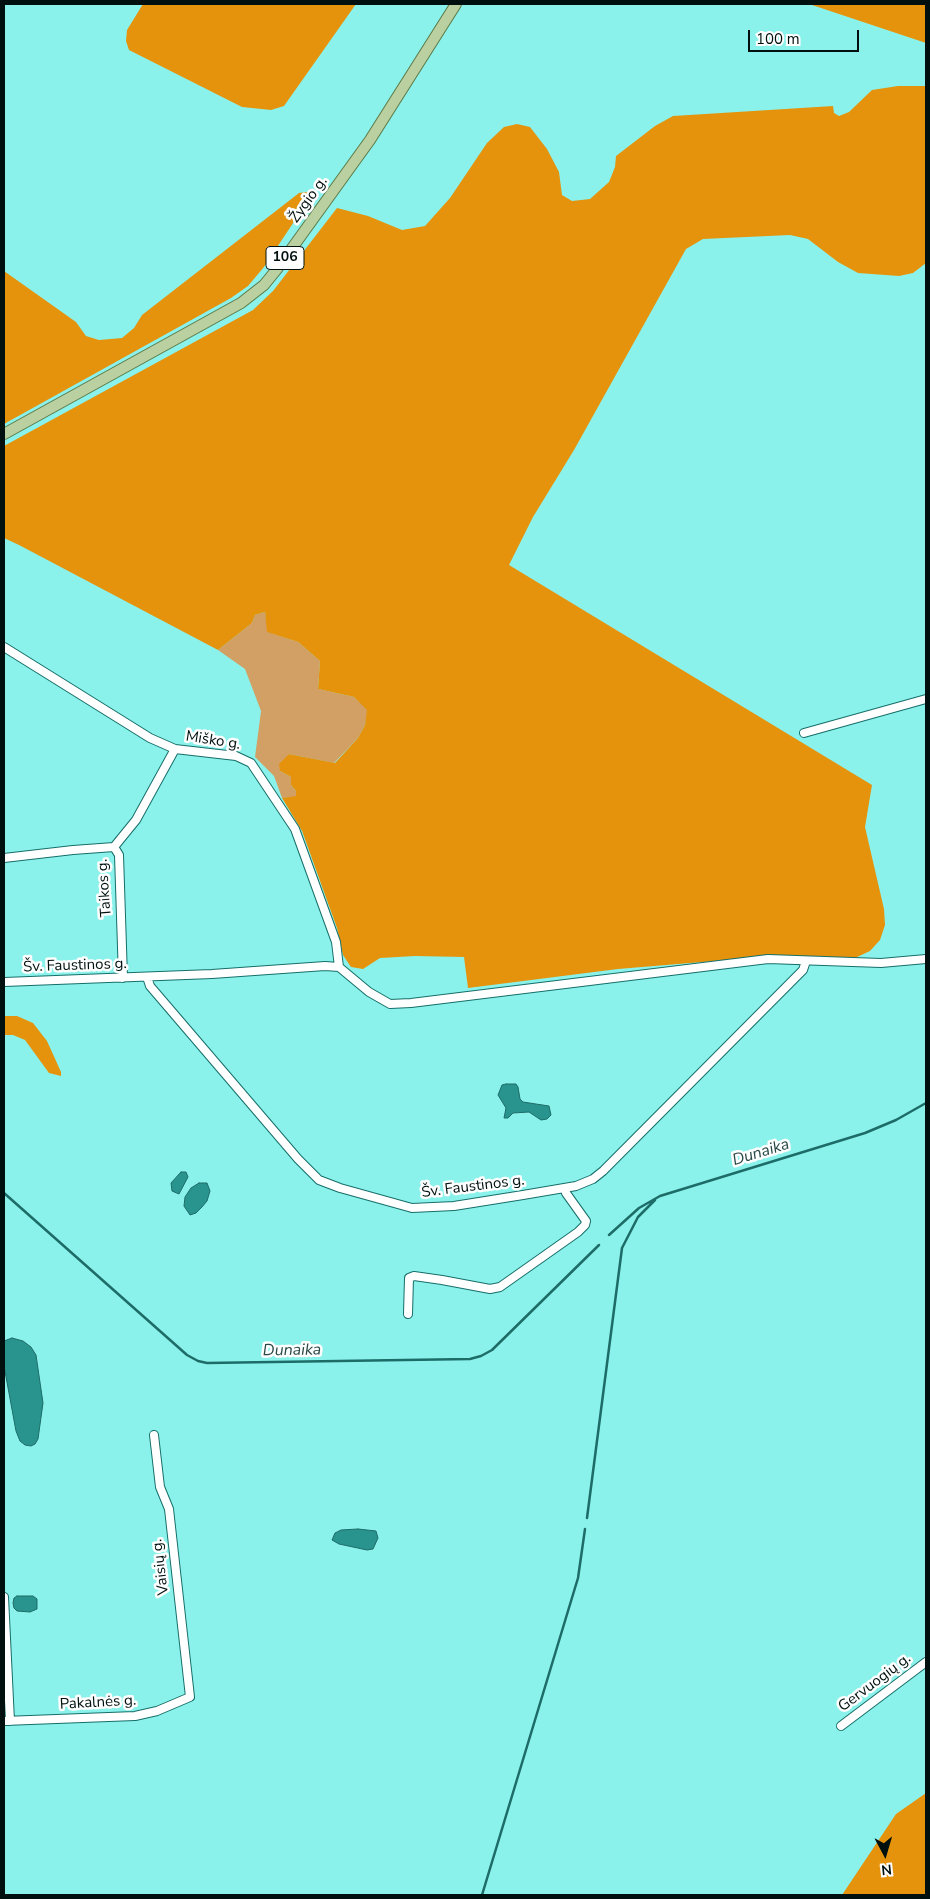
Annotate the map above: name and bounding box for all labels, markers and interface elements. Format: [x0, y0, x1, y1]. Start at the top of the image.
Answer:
scale bar [750, 20, 861, 52]
text: 100 m [756, 29, 800, 49]
street label: Žygio g. [286, 173, 332, 227]
road number: 106 [266, 247, 304, 270]
street label: Miško g. [184, 728, 242, 754]
street label: Taikos g. [94, 858, 116, 918]
street label: Šv. Faustinos g. [23, 955, 127, 977]
water label: Dunaika [730, 1135, 792, 1171]
street label: Šv. Faustinos g. [420, 1172, 526, 1202]
water label: Dunaika [263, 1341, 321, 1361]
street label: Vaisių g. [149, 1538, 173, 1596]
street label: Gervuogių g. [835, 1650, 915, 1716]
street label: Pakalnės g. [59, 1692, 137, 1714]
north arrow [860, 1829, 910, 1879]
text: N [880, 1859, 893, 1879]

